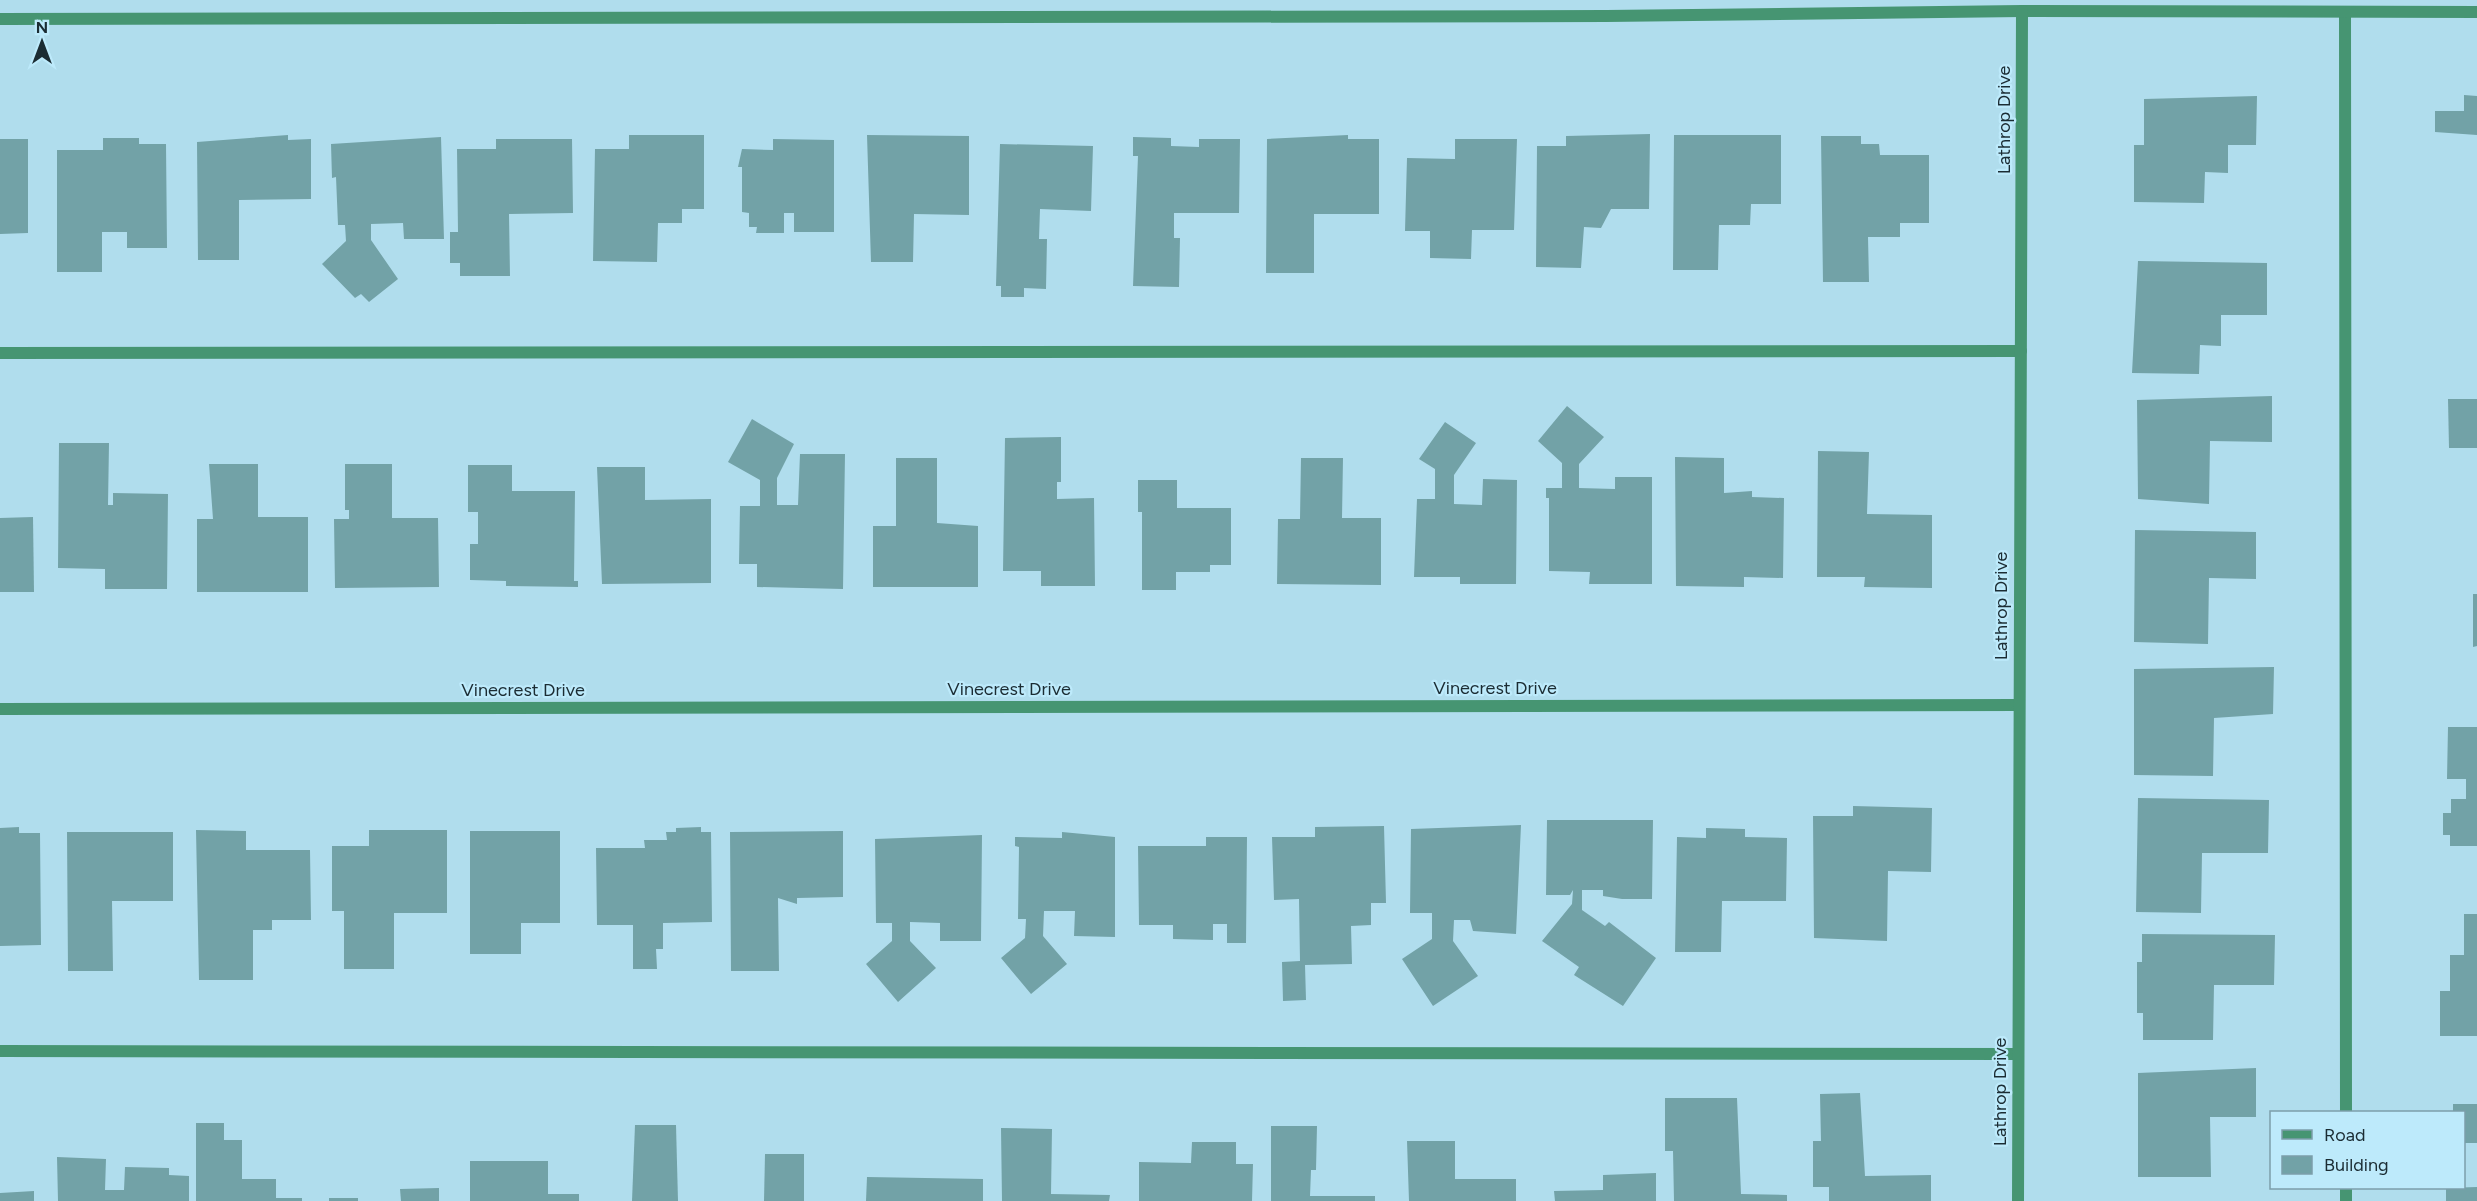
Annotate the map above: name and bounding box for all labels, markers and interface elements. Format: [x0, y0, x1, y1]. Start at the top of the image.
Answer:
north arrow [12, 12, 72, 72]
text: N [36, 18, 48, 37]
street label: Lathrop Drive [1993, 66, 2015, 174]
street label: Lathrop Drive [1990, 552, 2012, 660]
street label: Vinecrest Drive [1433, 677, 1557, 699]
street label: Vinecrest Drive [947, 678, 1071, 700]
street label: Vinecrest Drive [461, 679, 585, 701]
street label: Lathrop Drive [1989, 1038, 2011, 1146]
legend [2270, 1111, 2465, 1189]
text: Road [2324, 1124, 2365, 1146]
text: Building [2324, 1154, 2389, 1176]

